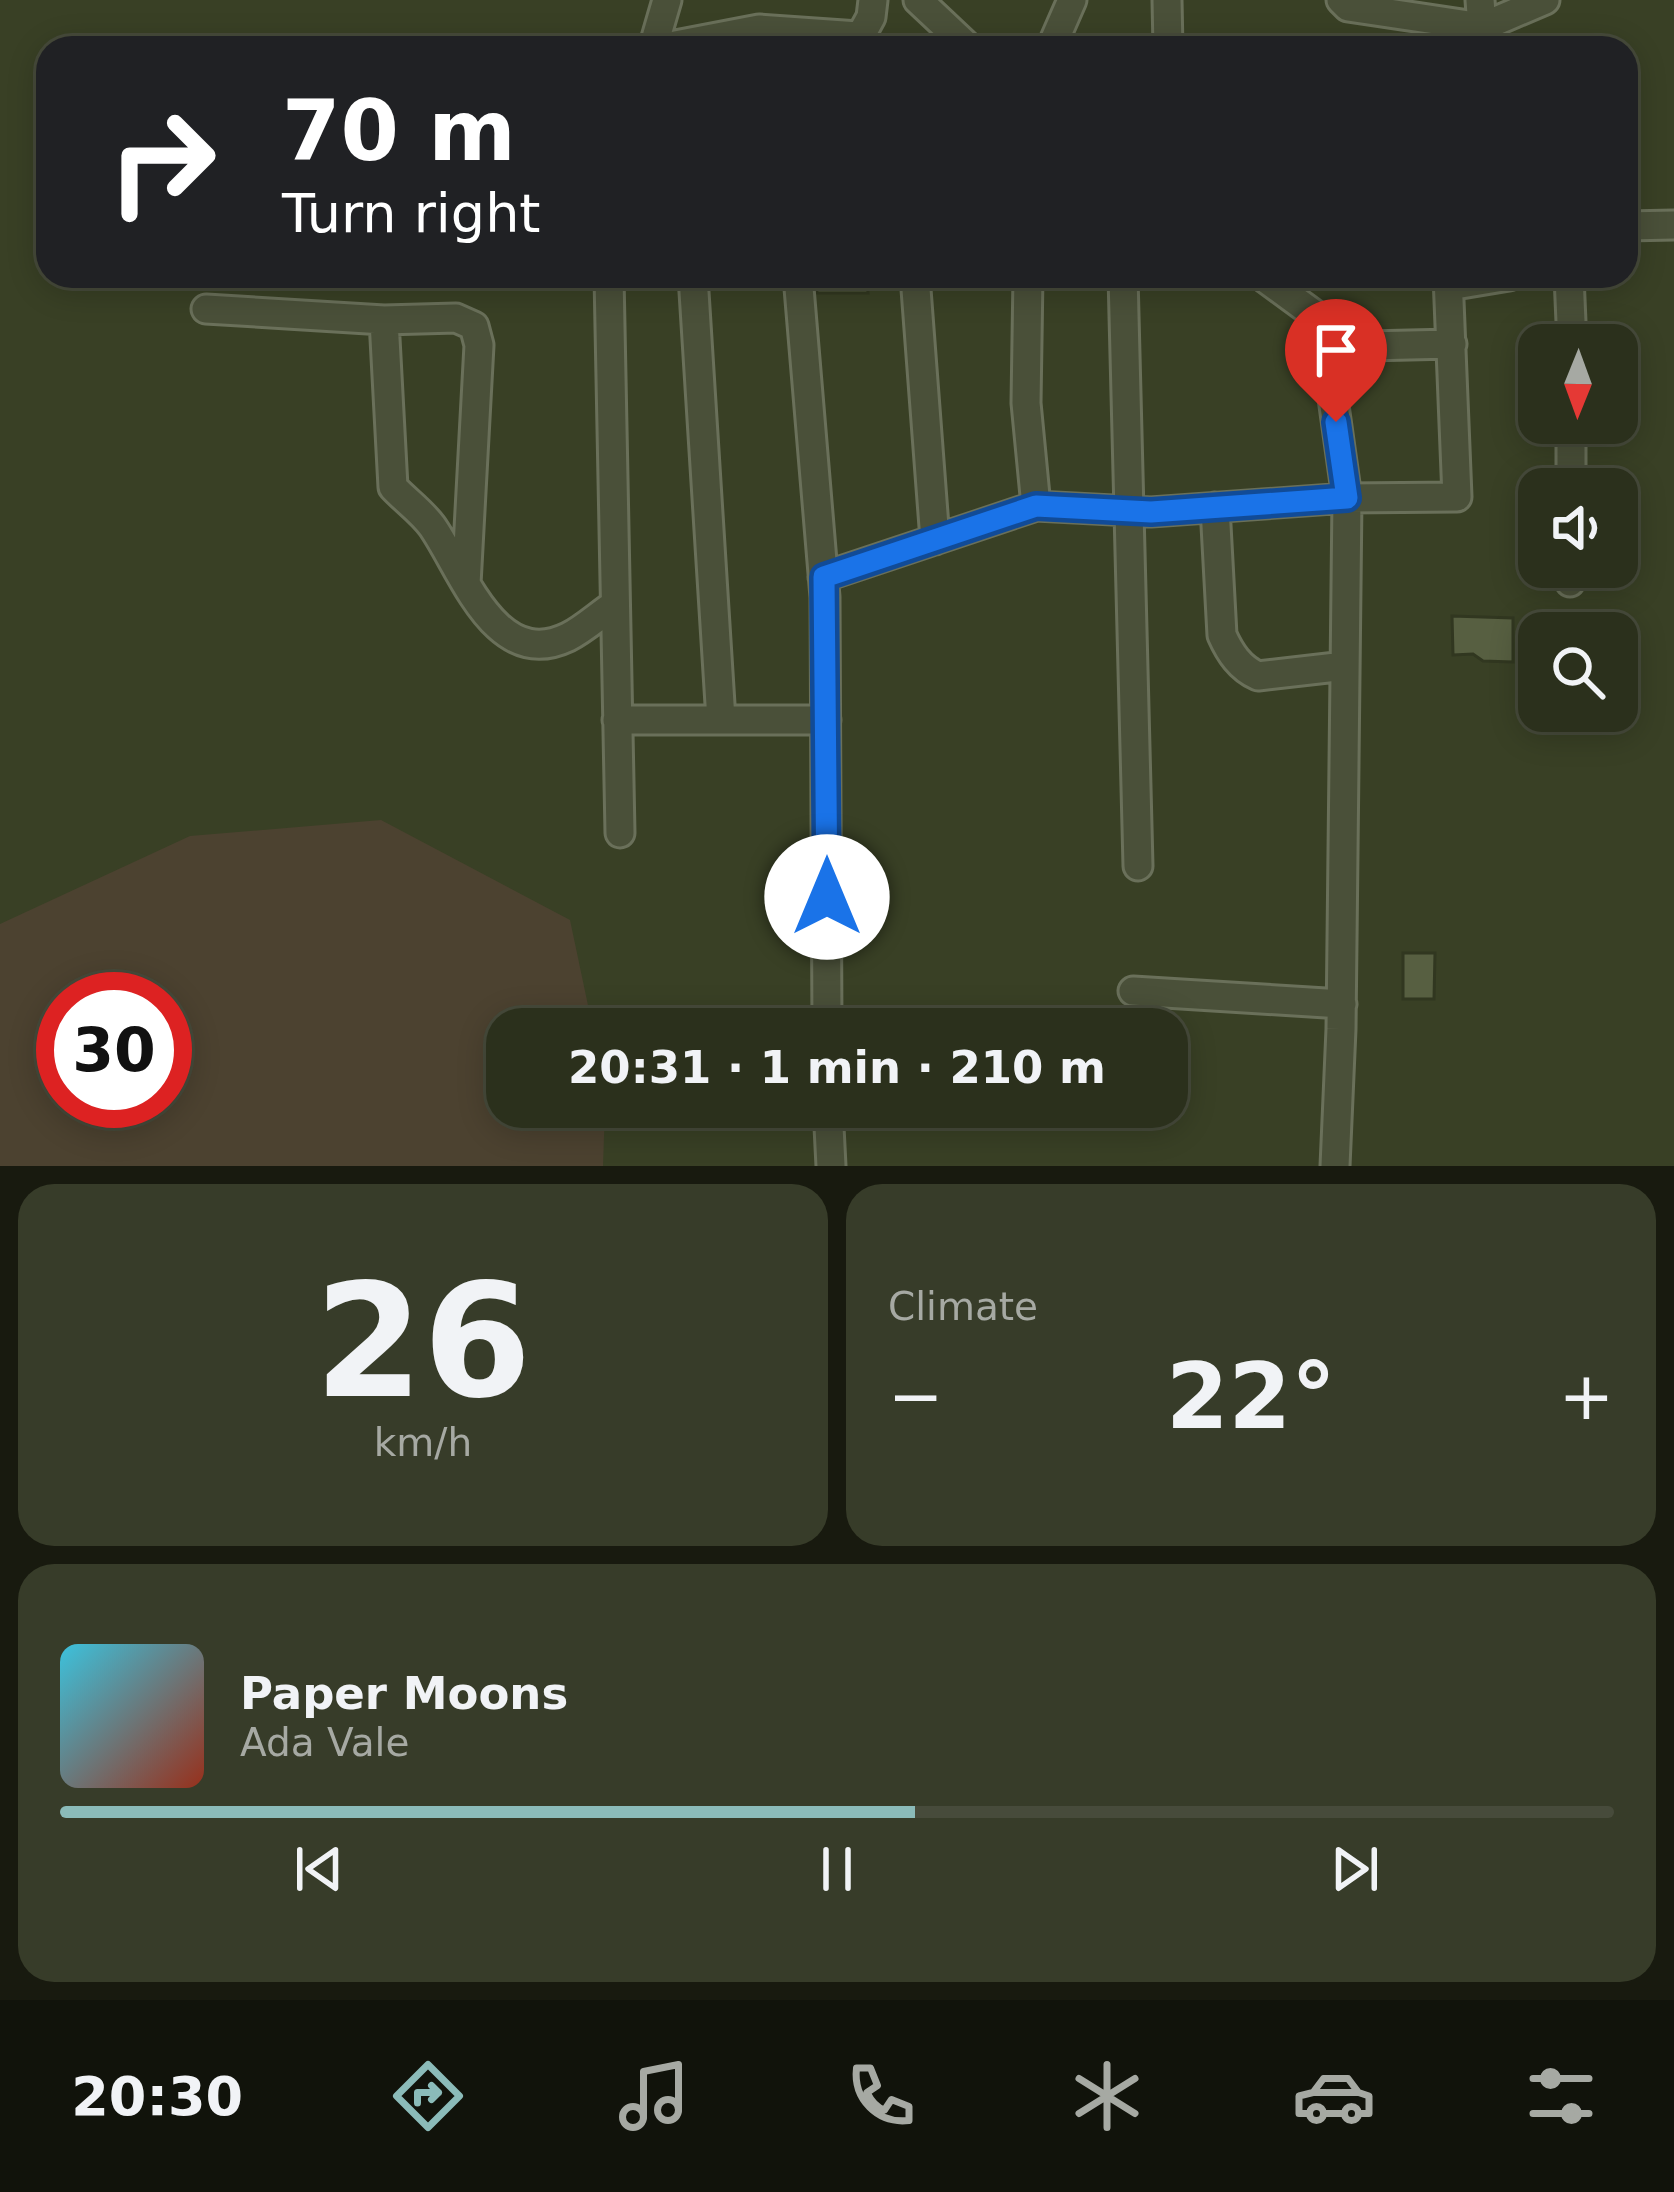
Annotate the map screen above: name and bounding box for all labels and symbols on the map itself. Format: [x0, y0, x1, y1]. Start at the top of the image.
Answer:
pin [1285, 299, 1387, 422]
north arrow [1518, 324, 1638, 444]
position arrow [764, 834, 890, 960]
speed limit sign: 30 [36, 972, 192, 1128]

